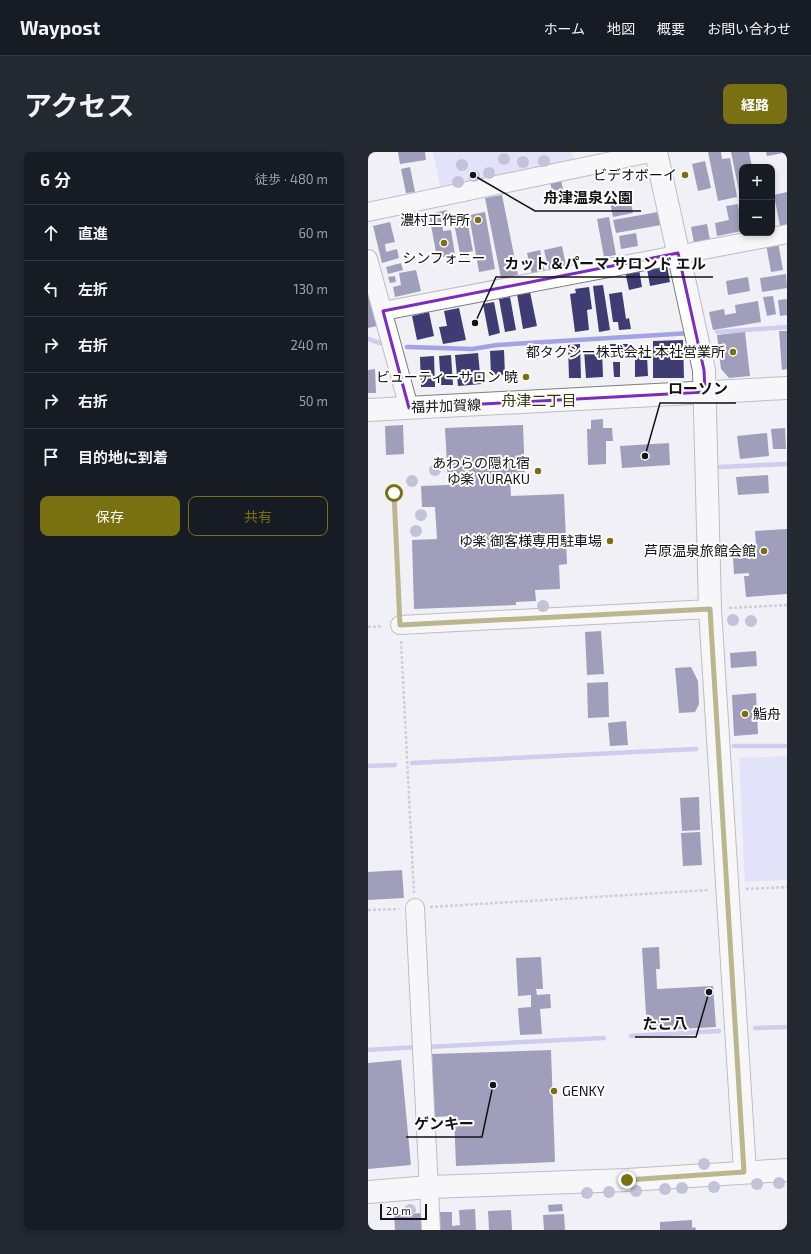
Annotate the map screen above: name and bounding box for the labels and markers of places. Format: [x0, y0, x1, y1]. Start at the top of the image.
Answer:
place label: ビデオボーイ [593, 166, 677, 183]
marker: ビデオボーイ [680, 170, 690, 180]
callout: 舟津温泉公園 [535, 184, 641, 211]
place label: 濃村工作所 [400, 211, 470, 228]
marker: 濃村工作所 [473, 215, 483, 225]
marker: シンフォニー [439, 238, 449, 248]
place label: シンフォニー [402, 249, 486, 266]
callout: カット＆パーマ サロンド エル [496, 250, 713, 277]
place label: 都タクシー株式会社 本社営業所 [526, 343, 725, 360]
marker: 都タクシー株式会社 本社営業所 [728, 347, 738, 357]
place label: ビューティーサロン 暁 [376, 368, 518, 385]
marker: ビューティーサロン 暁 [521, 372, 531, 382]
callout: ローソン [660, 376, 736, 403]
place label: あわらの隠れ宿 ゆ楽 YURAKU [432, 454, 530, 487]
marker: あわらの隠れ宿 ゆ楽 YURAKU [533, 466, 543, 476]
place label: ゆ楽 御客様専用駐車場 [459, 532, 602, 549]
marker: ゆ楽 御客様専用駐車場 [605, 536, 615, 546]
place label: 芦原温泉旅館会館 [644, 542, 756, 559]
marker: 芦原温泉旅館会館 [759, 546, 769, 556]
place label: 鮨舟 [753, 705, 781, 722]
marker: 鮨舟 [740, 709, 750, 719]
callout: たこ八 [635, 1010, 696, 1037]
place label: GENKY [562, 1082, 605, 1099]
marker: GENKY [549, 1086, 559, 1096]
callout: ゲンキー [406, 1110, 482, 1137]

